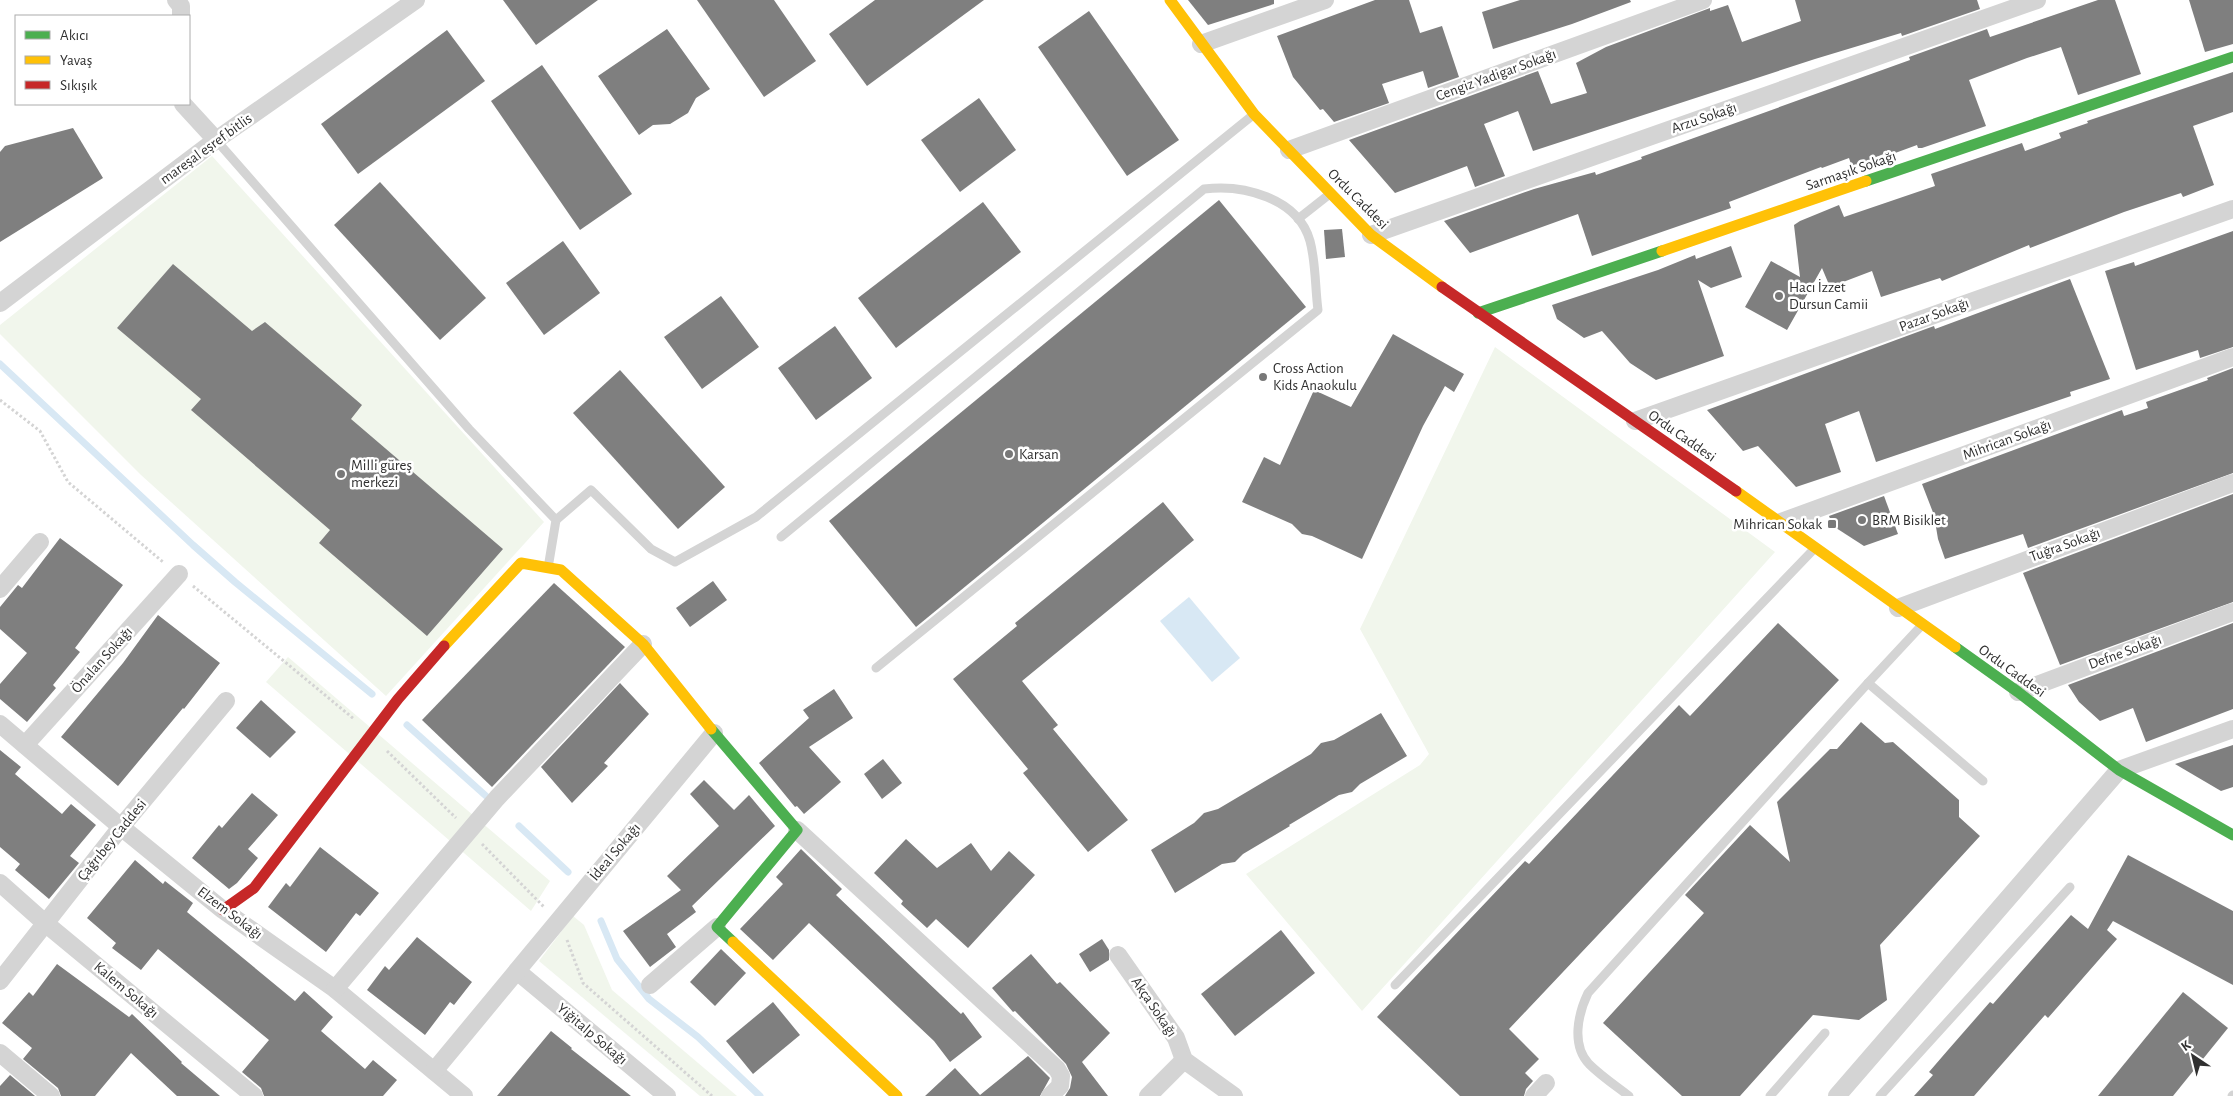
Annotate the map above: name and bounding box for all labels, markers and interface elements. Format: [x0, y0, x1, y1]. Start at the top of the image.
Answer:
legend [15, 15, 190, 105]
text: Akıcı [60, 28, 89, 43]
street label: Cengiz Yadigar Sokağı [1434, 46, 1558, 104]
text: Yavaş [60, 53, 92, 68]
text: Sıkışık [60, 78, 97, 93]
street label: Arzu Sokağı [1669, 100, 1739, 136]
street label: mareşal eşref bitlis [157, 111, 255, 187]
street label: Sarmaşık Sokağı [1804, 149, 1898, 193]
street label: Ordu Caddesi [1325, 166, 1391, 232]
place label: Hacı İzzet Dursun Camii [1789, 278, 1868, 312]
marker: Hacı İzzet Dursun Camii [1773, 290, 1785, 302]
street label: Pazar Sokağı [1897, 295, 1971, 335]
place label: Cross Action Kids Anaokulu [1273, 361, 1357, 393]
marker: Cross Action Kids Anaokulu [1257, 371, 1269, 383]
street label: Ordu Caddesi [1646, 407, 1718, 465]
street label: Mihrican Sokağı [1961, 417, 2053, 463]
place label: Karsan [1019, 447, 1059, 462]
marker: Karsan [1003, 448, 1015, 460]
place label: Milli güreş merkezi [351, 458, 412, 490]
marker: Milli güreş merkezi [335, 468, 347, 480]
place label: BRM Bisiklet [1872, 513, 1946, 528]
marker: BRM Bisiklet [1856, 514, 1868, 526]
place label: Mihrican Sokak [1733, 517, 1822, 532]
marker: Mihrican Sokak [1826, 518, 1838, 530]
street label: Tuğra Sokağı [2028, 525, 2102, 565]
street label: Önalan Sokağı [67, 623, 135, 696]
street label: Defne Sokağı [2086, 632, 2164, 672]
street label: Ordu Caddesi [1976, 642, 2048, 700]
street label: Çağrıbey Caddesi [75, 796, 149, 884]
street label: İdeal Sokağı [585, 819, 643, 884]
street label: Elzem Sokağı [195, 884, 265, 942]
street label: Kalem Sokağı [91, 959, 161, 1021]
street label: Akça Sokağı [1129, 974, 1179, 1040]
street label: Yiğitalp Sokağı [554, 1000, 630, 1068]
north arrow [2168, 1031, 2218, 1081]
text: K [2179, 1038, 2194, 1054]

